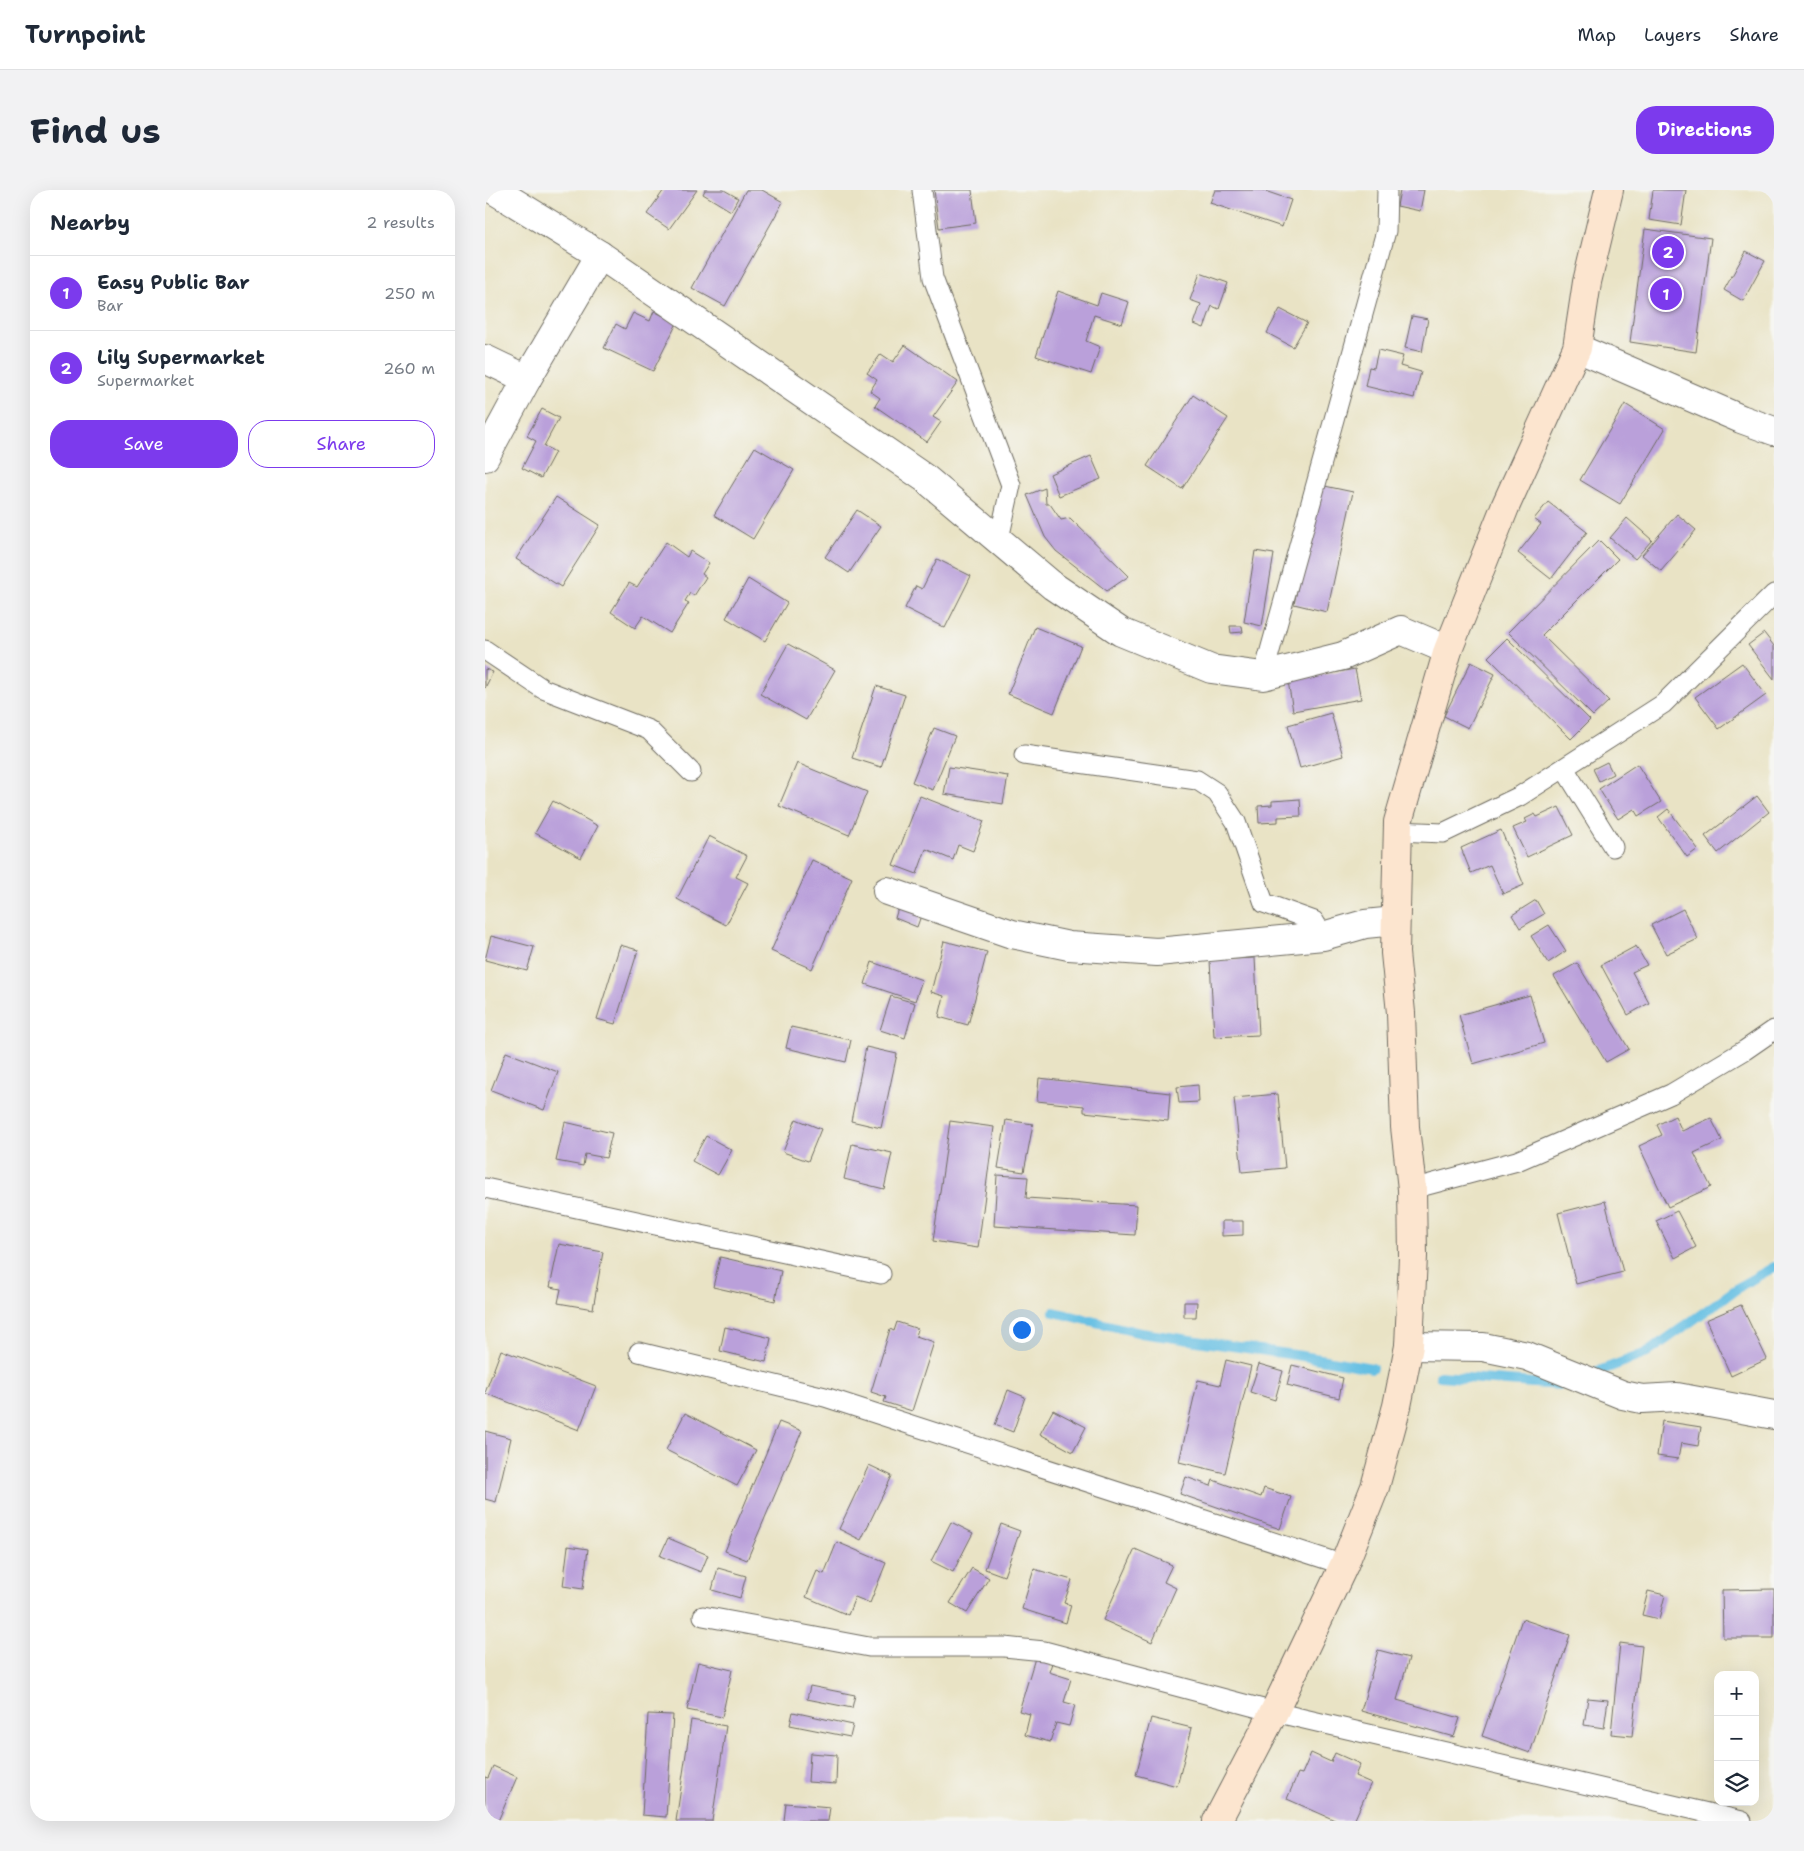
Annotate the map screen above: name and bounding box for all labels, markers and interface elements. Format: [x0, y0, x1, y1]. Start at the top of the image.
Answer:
text: Turnpoint [25, 19, 146, 51]
text: Map [1578, 23, 1616, 47]
text: Layers [1644, 23, 1701, 47]
text: Share [1729, 23, 1779, 47]
button: Directions [1636, 106, 1774, 154]
text: Find us [30, 107, 161, 154]
text: Nearby [50, 209, 130, 237]
text: 2 results [366, 212, 435, 233]
pin: 2 [1652, 233, 1684, 271]
text: Easy Public Bar [97, 270, 250, 295]
pin: 1 [1650, 275, 1682, 313]
text: 1 [62, 283, 70, 304]
text: 250 m [384, 283, 435, 304]
text: Bar [97, 295, 124, 316]
text: Lily Supermarket [97, 345, 265, 370]
text: 2 [60, 358, 72, 379]
text: 260 m [383, 358, 435, 379]
text: Supermarket [97, 370, 194, 391]
button: Save [50, 420, 238, 468]
button: Share [248, 420, 435, 468]
your location [1009, 1317, 1035, 1343]
map controls [1714, 1671, 1759, 1806]
button: + [1714, 1671, 1759, 1716]
button: − [1714, 1716, 1759, 1761]
button: layers [1714, 1761, 1759, 1806]

